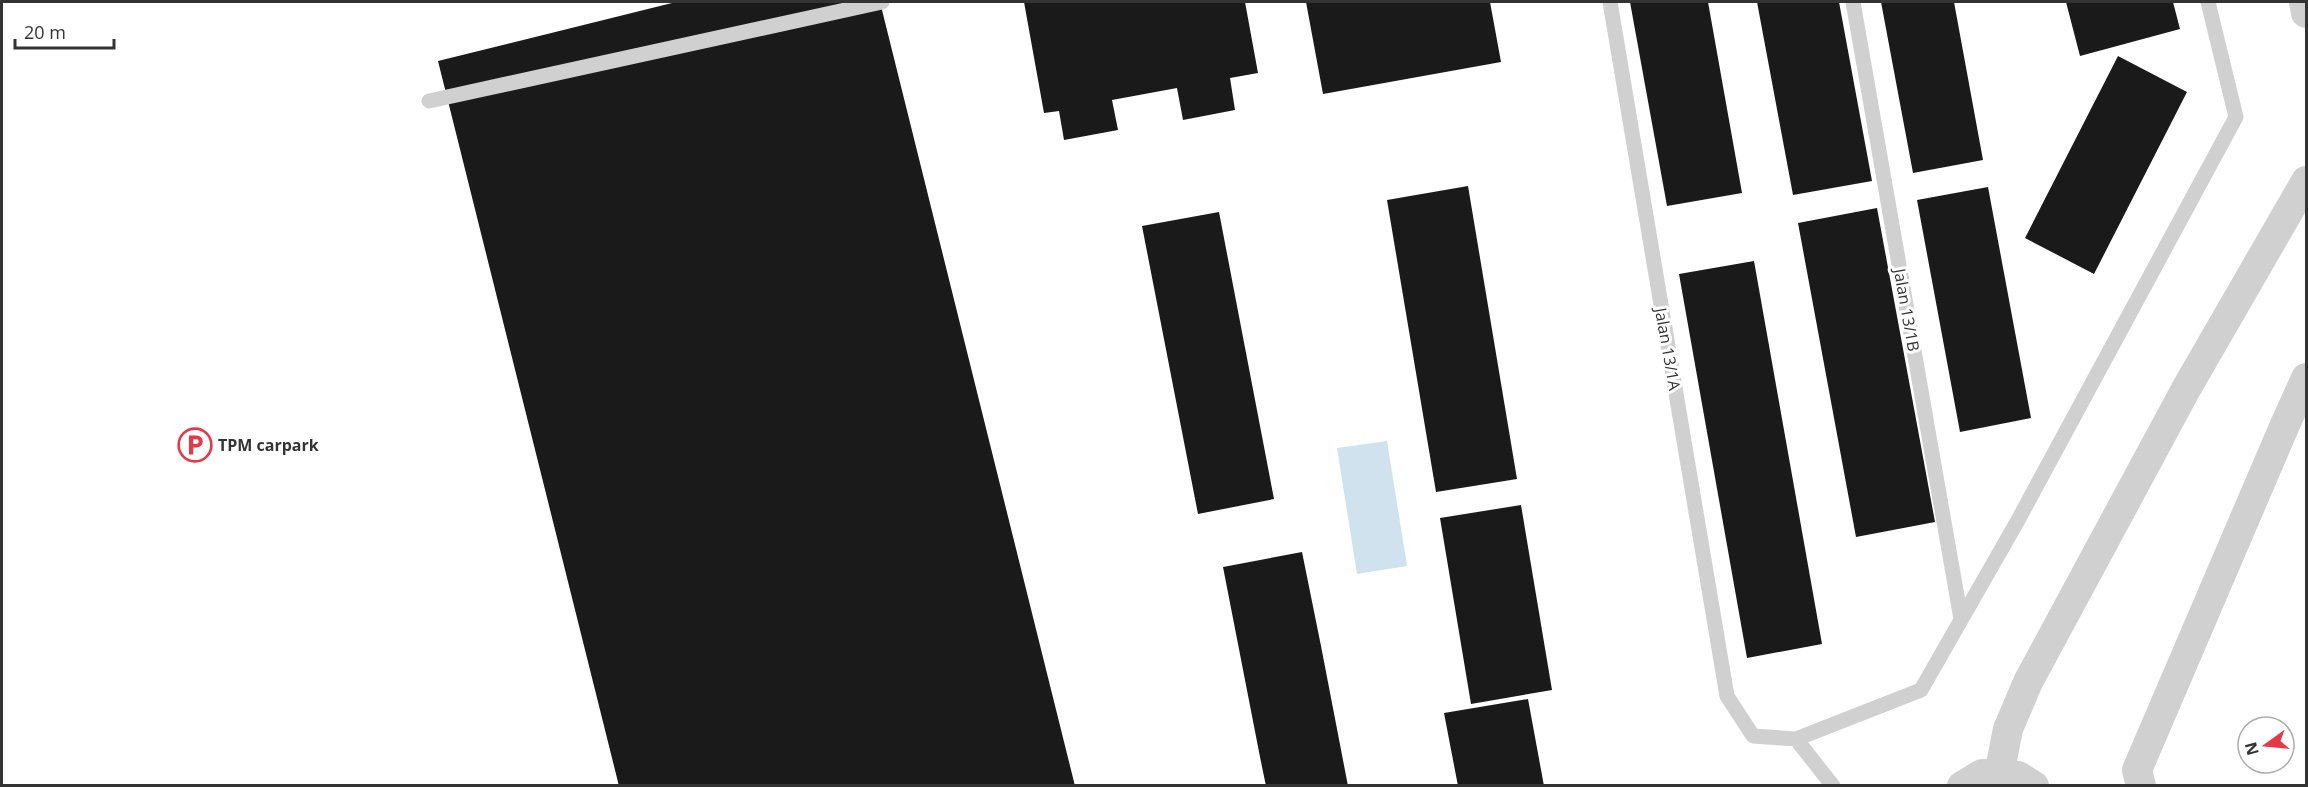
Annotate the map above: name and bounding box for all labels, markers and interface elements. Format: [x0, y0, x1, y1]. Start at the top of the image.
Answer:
scale bar [15, 12, 114, 50]
text: 20 m [24, 20, 66, 44]
street label: Jalan 13/1B [1889, 265, 1925, 353]
street label: Jalan 13/1A [1650, 304, 1686, 393]
parking icon: TPM carpark [177, 427, 213, 463]
place label: TPM carpark [218, 434, 319, 456]
north arrow [2236, 715, 2296, 775]
text: N [2239, 740, 2264, 758]

